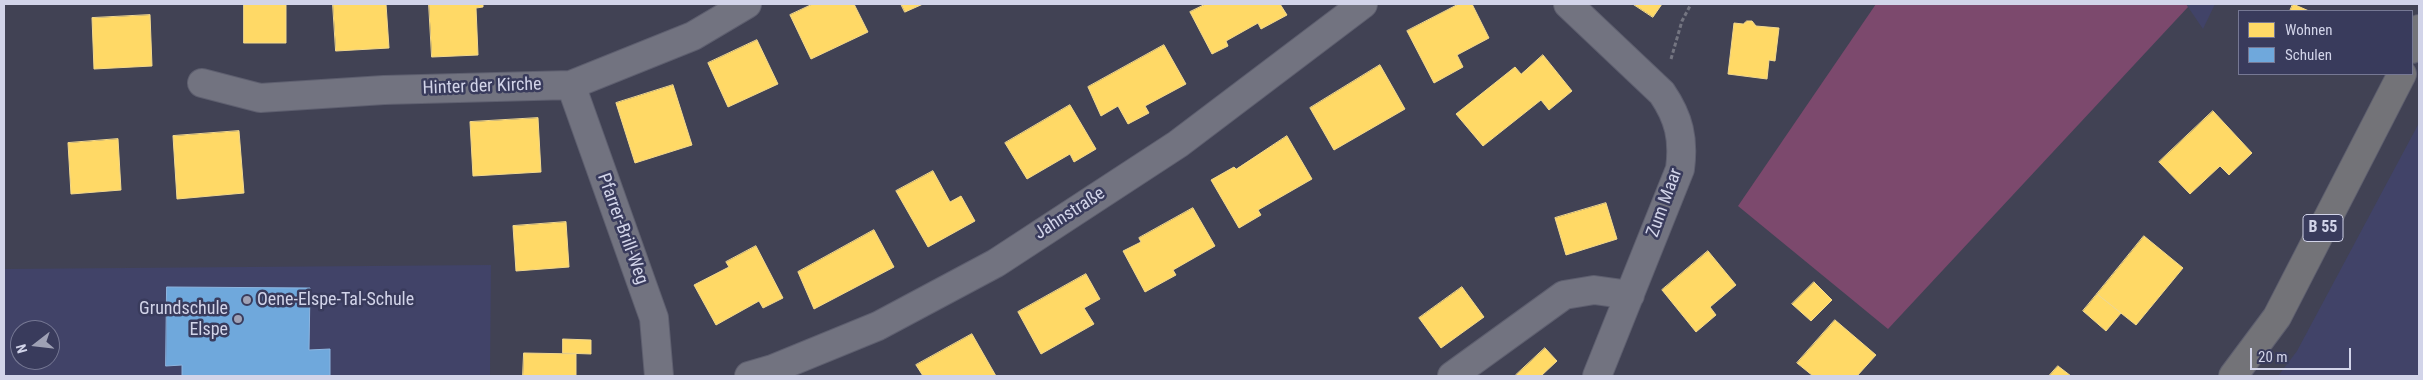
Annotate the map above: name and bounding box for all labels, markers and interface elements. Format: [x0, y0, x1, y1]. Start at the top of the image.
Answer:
legend [2238, 10, 2413, 75]
text: Wohnen [2285, 21, 2333, 39]
text: Schulen [2285, 46, 2332, 64]
street label: Hinter der Kirche [422, 74, 542, 100]
street label: Zum Maar [1643, 165, 1687, 241]
street label: Pfarrer-Brill-Weg [592, 171, 652, 287]
street label: Jahnstraße [1031, 183, 1109, 245]
road number: B 55 [2303, 214, 2343, 242]
place label: Oene-Elspe-Tal-Schule [257, 289, 414, 311]
marker: Oene-Elspe-Tal-Schule [241, 294, 253, 306]
place label: Grundschule Elspe [139, 298, 228, 340]
marker: Grundschule Elspe [232, 313, 244, 325]
north arrow [10, 320, 60, 370]
scale bar [2253, 338, 2354, 370]
text: N [13, 343, 30, 355]
text: 20 m [2258, 348, 2288, 366]

